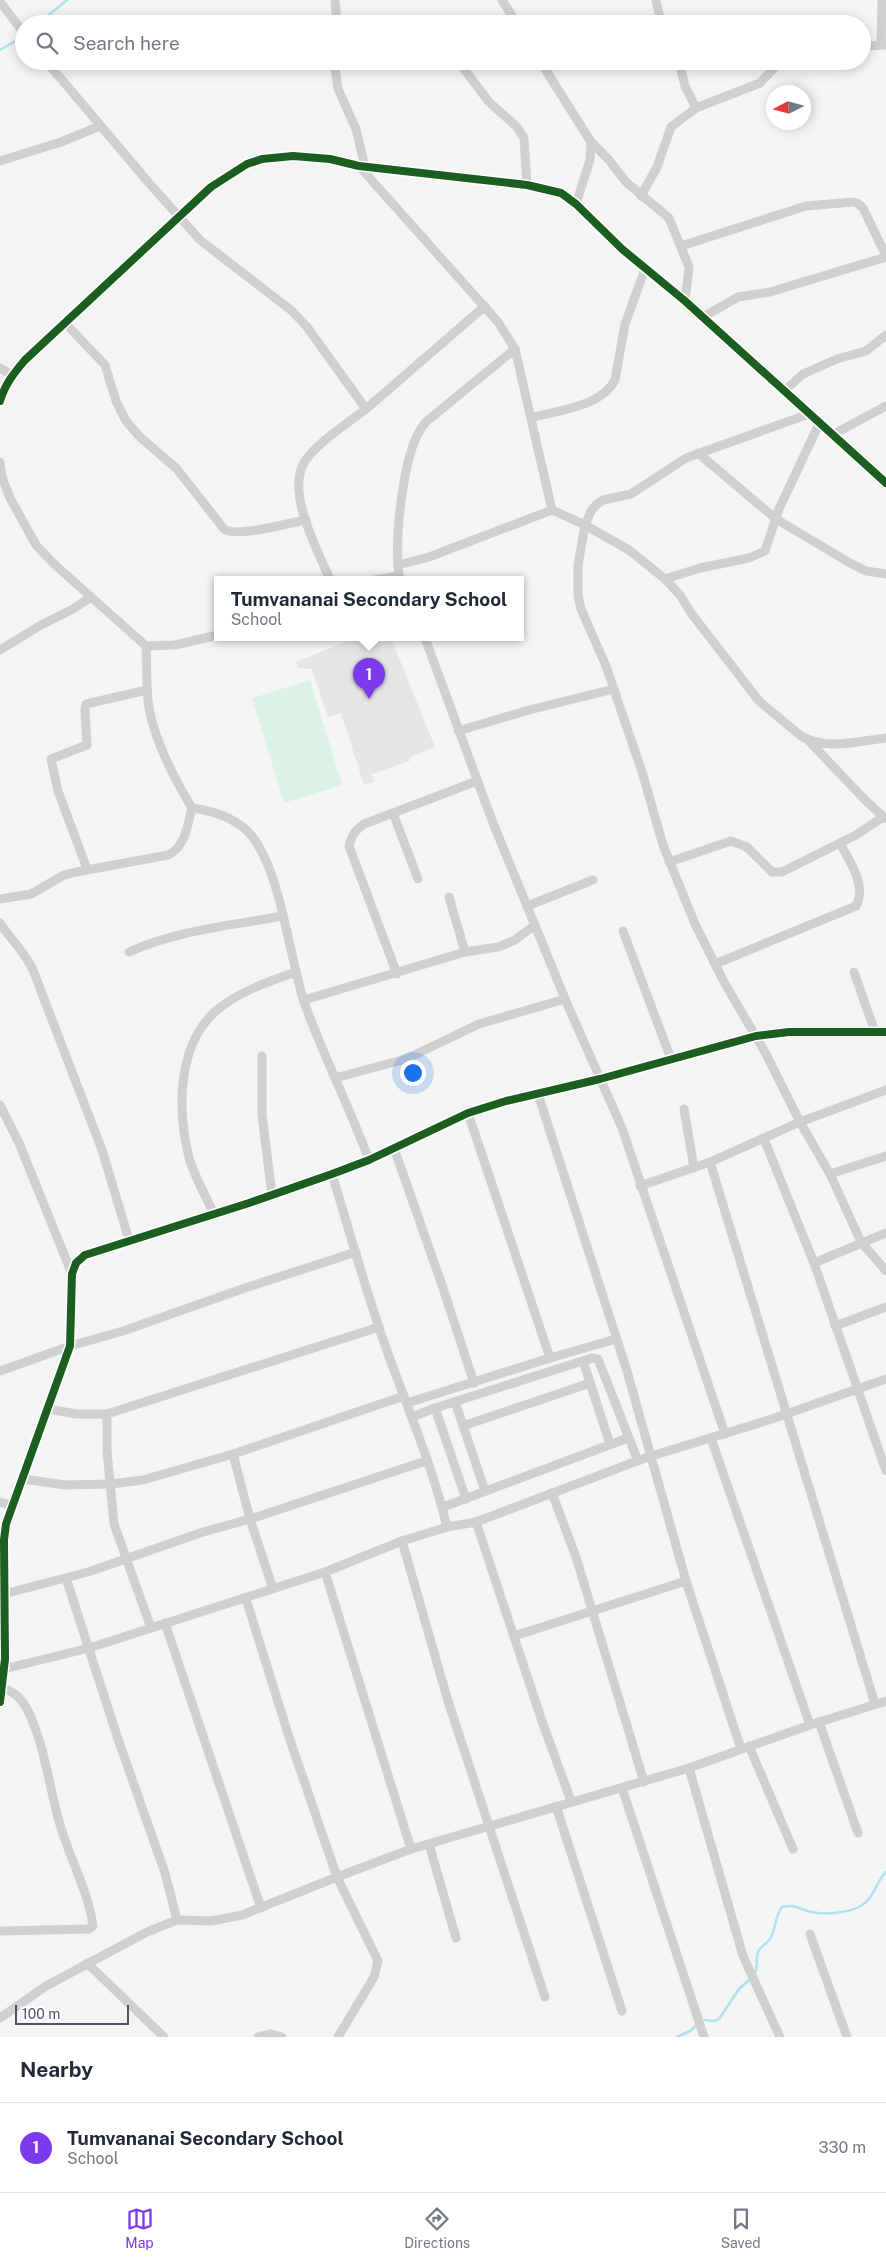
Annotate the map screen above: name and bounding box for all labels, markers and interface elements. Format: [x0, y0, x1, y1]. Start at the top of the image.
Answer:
search box [15, 15, 871, 70]
icon: search [33, 29, 61, 57]
text: Search here [73, 32, 180, 54]
north arrow [766, 85, 811, 130]
popup [214, 576, 524, 641]
text: Tumvananai Secondary School [231, 588, 507, 610]
text: School [231, 610, 282, 629]
pin: 1 [353, 658, 385, 699]
your location [400, 1060, 426, 1086]
scale bar [15, 2002, 129, 2025]
text: 100 m [22, 2006, 60, 2022]
text: Nearby [20, 2057, 93, 2082]
text: Tumvananai Secondary School [67, 2127, 344, 2149]
text: 1 [33, 2138, 39, 2157]
text: 330 m [819, 2138, 866, 2157]
text: School [67, 2149, 118, 2168]
tab: Map [125, 2205, 154, 2251]
tab: Directions [404, 2205, 470, 2251]
tab: Saved [721, 2205, 761, 2251]

